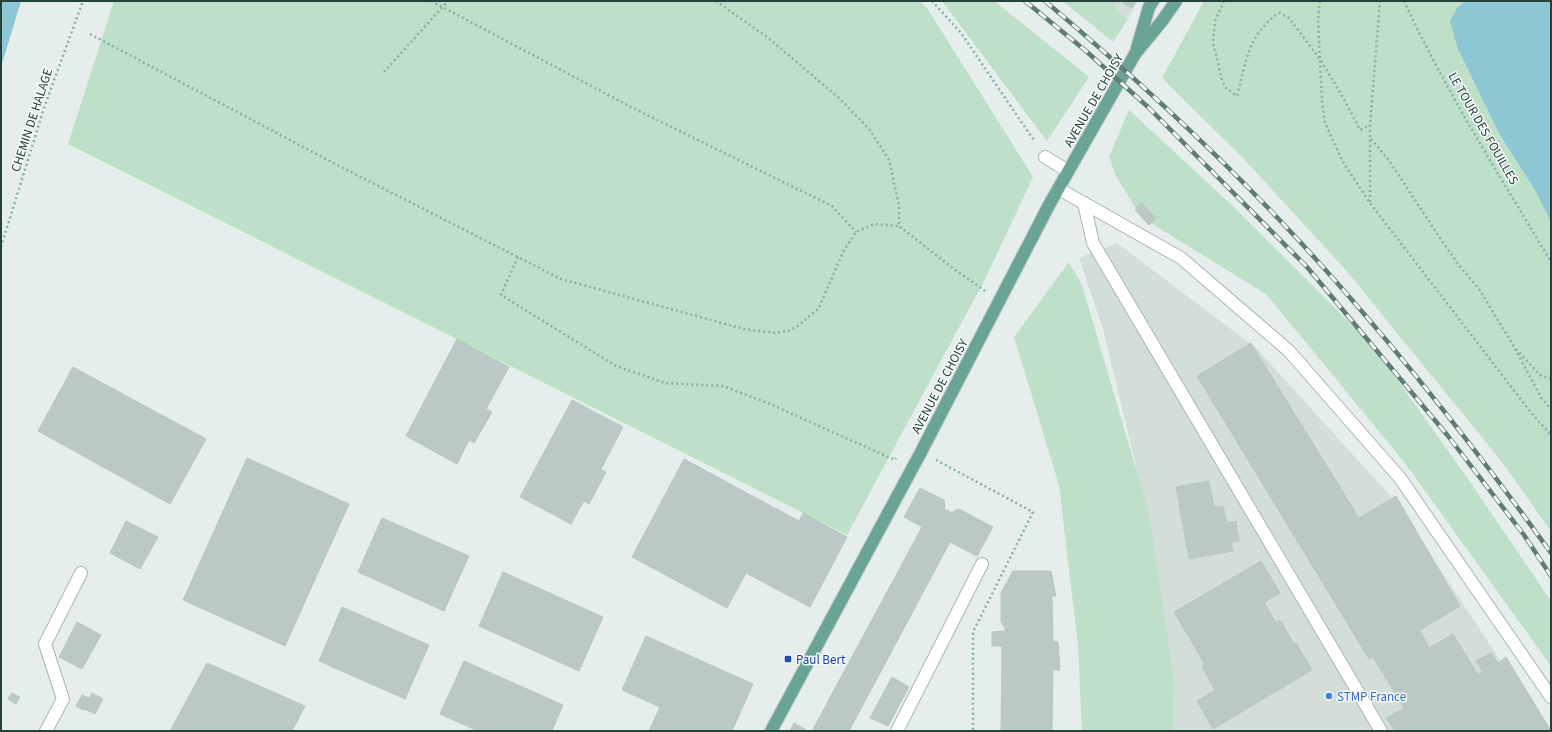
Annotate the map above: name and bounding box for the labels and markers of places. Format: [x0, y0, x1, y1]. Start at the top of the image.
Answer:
place label: Paul Bert [796, 651, 846, 669]
marker: Paul Bert [783, 654, 793, 664]
place label: STMP France [1337, 688, 1406, 706]
marker: STMP France [1324, 691, 1334, 701]

